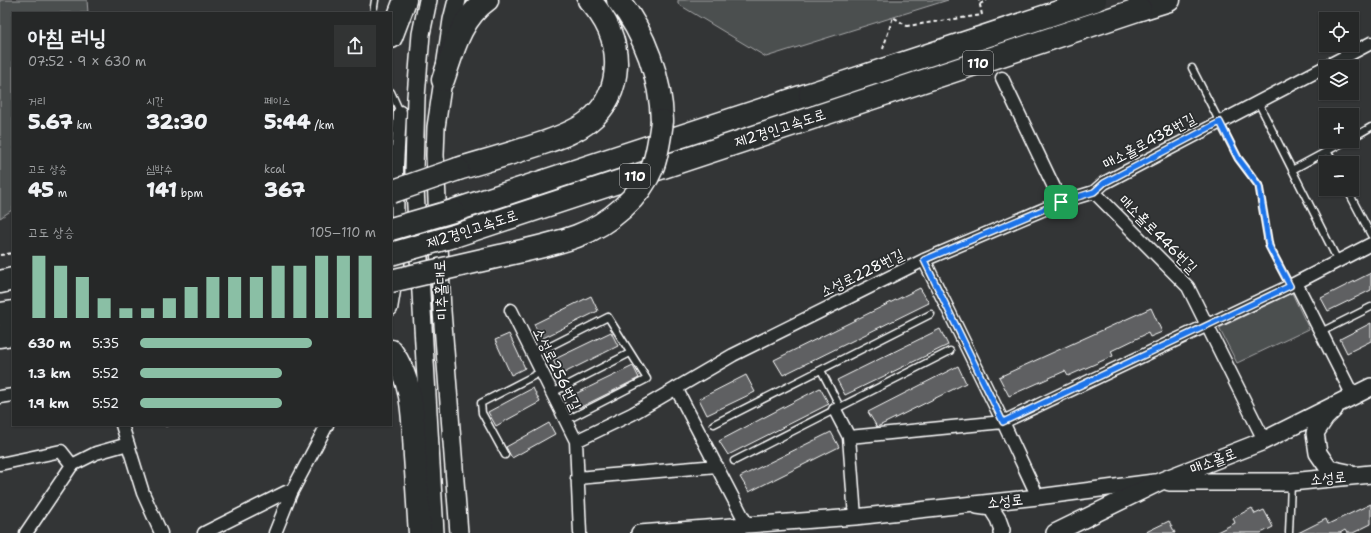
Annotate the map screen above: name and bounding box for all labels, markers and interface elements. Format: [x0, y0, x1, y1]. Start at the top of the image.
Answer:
map controls [1319, 12, 1359, 196]
button: locate [1319, 12, 1359, 52]
text: 아침 러닝 [28, 23, 106, 52]
button: share [334, 25, 376, 67]
road number: 110 [963, 51, 993, 75]
text: 07:52 · 9 × 630 m [28, 53, 146, 70]
button: layers [1319, 60, 1359, 100]
text: 거리 [28, 94, 46, 109]
text: 시간 [146, 94, 164, 109]
text: 페이스 [264, 94, 291, 109]
street label: 제2경인고속도로 [732, 104, 828, 152]
street label: 매소홀로438번길 [1099, 108, 1199, 174]
button: + [1319, 108, 1359, 148]
text: 5.67 [28, 109, 73, 135]
text: 32:30 [146, 109, 208, 135]
text: 5:44 [264, 109, 311, 135]
text: km [73, 118, 92, 133]
text: /km [311, 118, 334, 133]
button: − [1319, 156, 1359, 196]
text: 고도 상승 [28, 162, 67, 177]
text: 심박수 [146, 162, 173, 177]
text: kcal [264, 162, 285, 177]
road number: 110 [620, 164, 650, 188]
text: 45 [28, 177, 54, 203]
text: 141 [146, 177, 177, 203]
text: 367 [264, 177, 305, 203]
pin [1044, 185, 1078, 219]
text: m [54, 186, 67, 201]
text: bpm [177, 186, 203, 201]
street label: 매소홀로446번길 [1114, 190, 1202, 278]
icon: arrive [1050, 191, 1072, 213]
street label: 제2경인고속도로 [424, 205, 520, 253]
text: 고도 상승 [28, 224, 74, 241]
text: 105–110 m [310, 224, 376, 241]
street label: 소성로228번길 [817, 244, 907, 302]
street label: 미추홀대로 [429, 259, 453, 321]
street label: 소성로256번길 [528, 324, 586, 414]
text: 630 m [28, 335, 71, 352]
text: 5:35 [92, 335, 119, 352]
text: 1.3 km [28, 365, 71, 382]
text: 5:52 [92, 365, 119, 382]
text: 1.9 km [28, 395, 69, 412]
text: 5:52 [92, 395, 119, 412]
street label: 매소홀로 [1187, 443, 1239, 479]
street label: 소성로 [1309, 466, 1347, 490]
street label: 소성로 [986, 489, 1024, 513]

